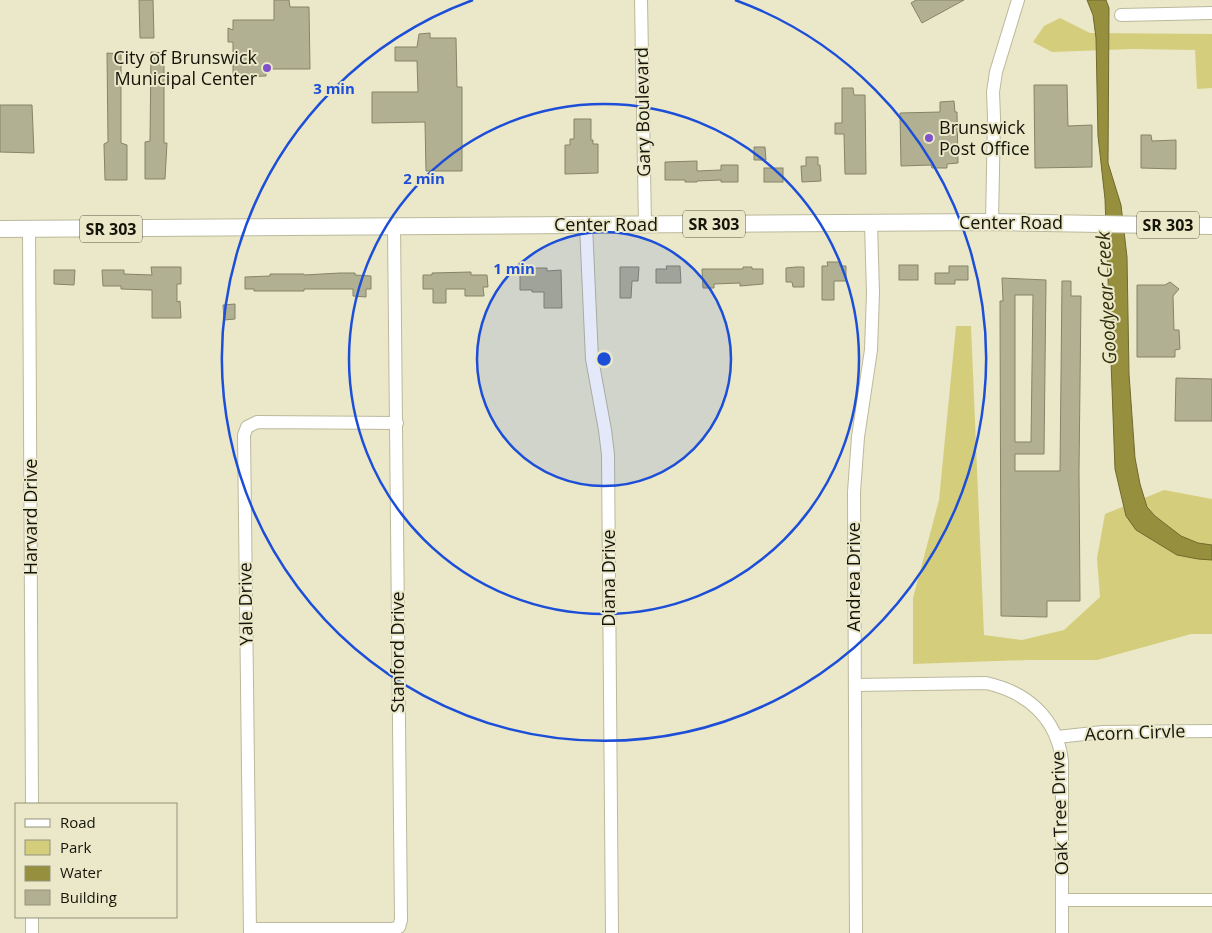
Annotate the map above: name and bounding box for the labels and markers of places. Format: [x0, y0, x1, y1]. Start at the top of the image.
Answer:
place label: City of Brunswick Municipal Center [113, 45, 258, 90]
marker: City of Brunswick Municipal Center [261, 62, 273, 74]
place label: Brunswick Post Office [939, 115, 1030, 160]
marker: Brunswick Post Office [923, 132, 935, 144]
centre of rings [595, 350, 613, 368]

